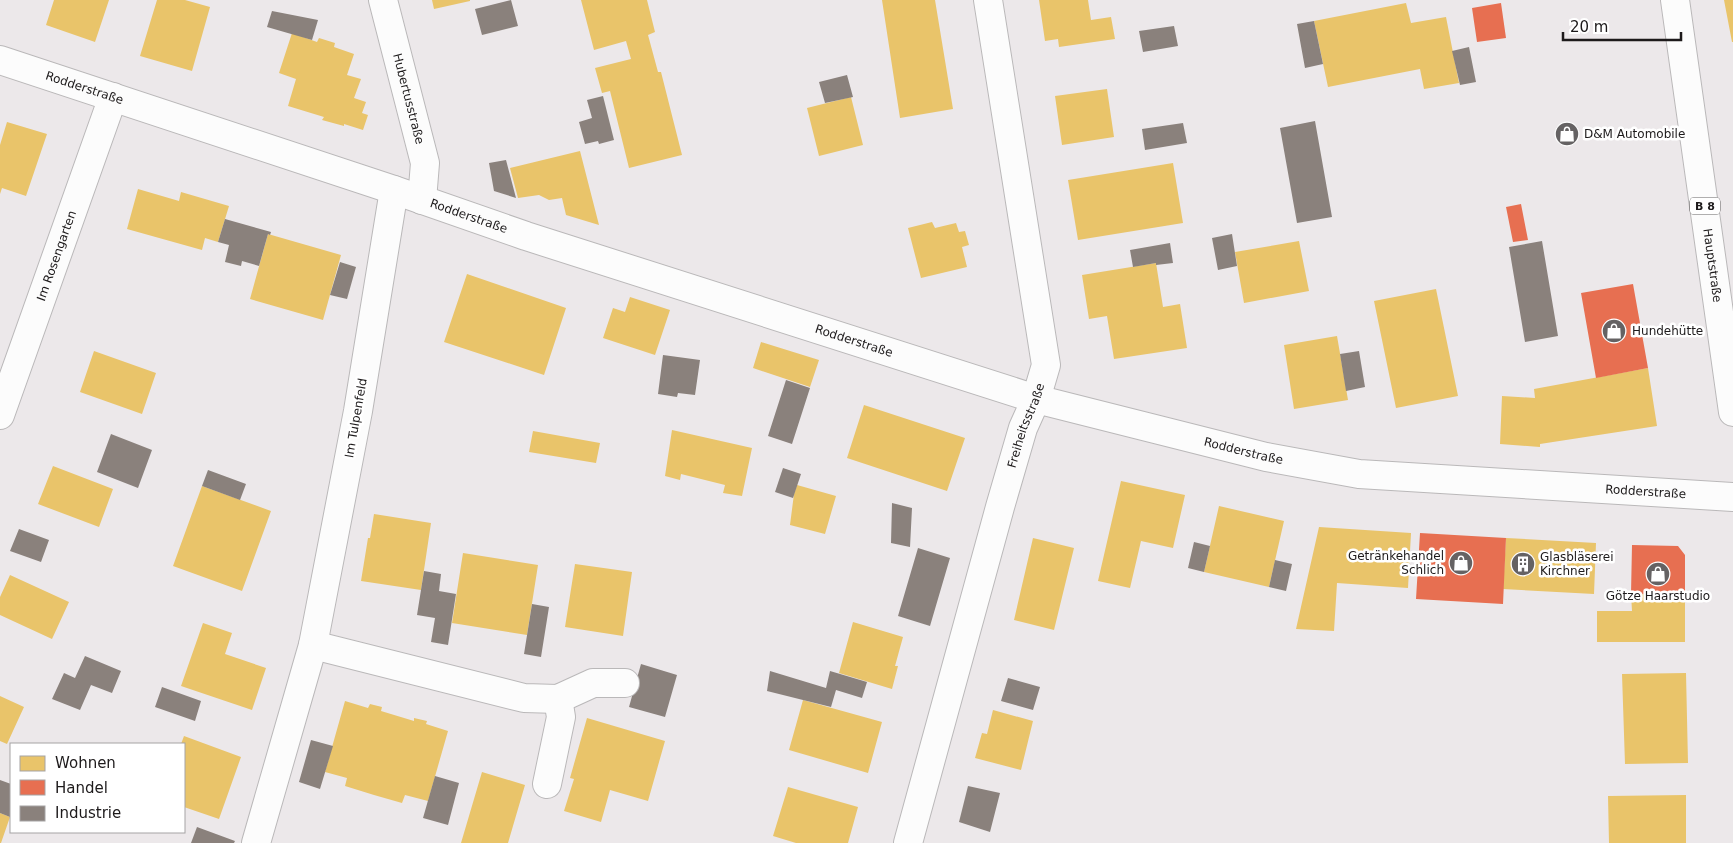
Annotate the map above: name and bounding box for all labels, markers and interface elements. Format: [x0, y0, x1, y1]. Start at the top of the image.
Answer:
scale bar [1563, 10, 1680, 42]
text: 20 m [1570, 18, 1608, 36]
street label: Hubertusstraße [390, 52, 427, 146]
street label: Rodderstraße [44, 69, 125, 107]
shop icon: D&M Automobile [1554, 121, 1580, 147]
place label: D&M Automobile [1584, 127, 1685, 141]
street label: Rodderstraße [428, 196, 509, 236]
road number: B 8 [1690, 198, 1720, 215]
street label: Im Rosengarten [34, 209, 79, 303]
street label: Hauptstraße [1700, 227, 1724, 303]
shop icon: Hundehütte [1601, 318, 1627, 344]
street label: Rodderstraße [813, 322, 895, 360]
place label: Hundehütte [1632, 324, 1703, 338]
street label: Im Tulpenfeld [342, 377, 370, 459]
street label: Freiheitsstraße [1005, 382, 1047, 469]
street label: Rodderstraße [1202, 435, 1284, 467]
street label: Rodderstraße [1605, 482, 1686, 501]
place label: Getränkehandel Schlich [1348, 549, 1444, 577]
shop icon: Getränkehandel Schlich [1448, 550, 1474, 576]
place label: Glasbläserei Kirchner [1540, 550, 1614, 578]
building icon: Glasbläserei Kirchner [1510, 551, 1536, 577]
shop icon: Götze Haarstudio [1645, 561, 1671, 587]
place label: Götze Haarstudio [1606, 589, 1710, 603]
legend [10, 743, 185, 833]
text: Wohnen [55, 754, 116, 772]
text: Handel [55, 779, 108, 797]
text: Industrie [55, 804, 121, 822]

